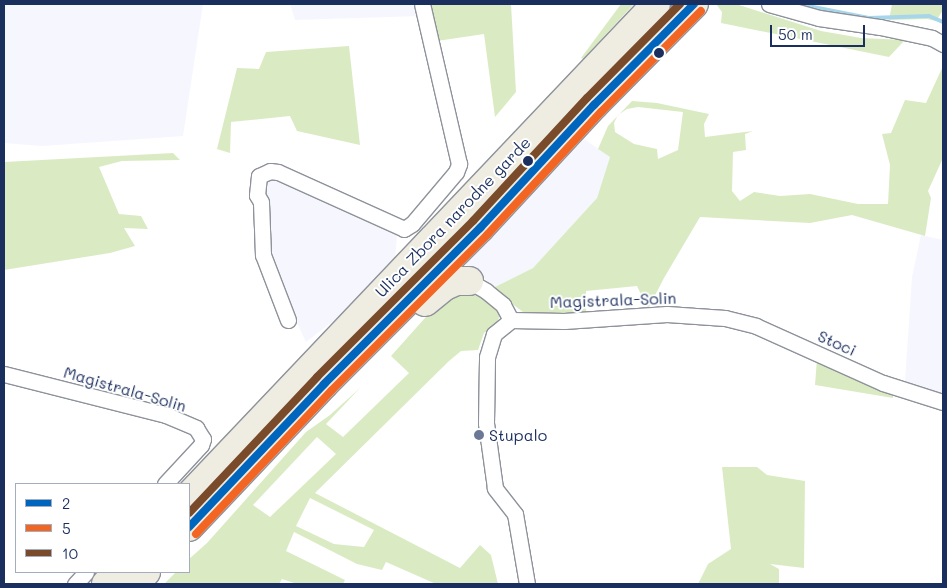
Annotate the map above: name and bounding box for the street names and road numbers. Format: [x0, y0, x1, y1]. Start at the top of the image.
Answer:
street label: Ulica Zbora narodne garde [371, 133, 535, 301]
street label: Magistrala-Solin [549, 288, 677, 312]
street label: Stoci [815, 326, 859, 360]
street label: Magistrala-Solin [61, 362, 189, 416]

